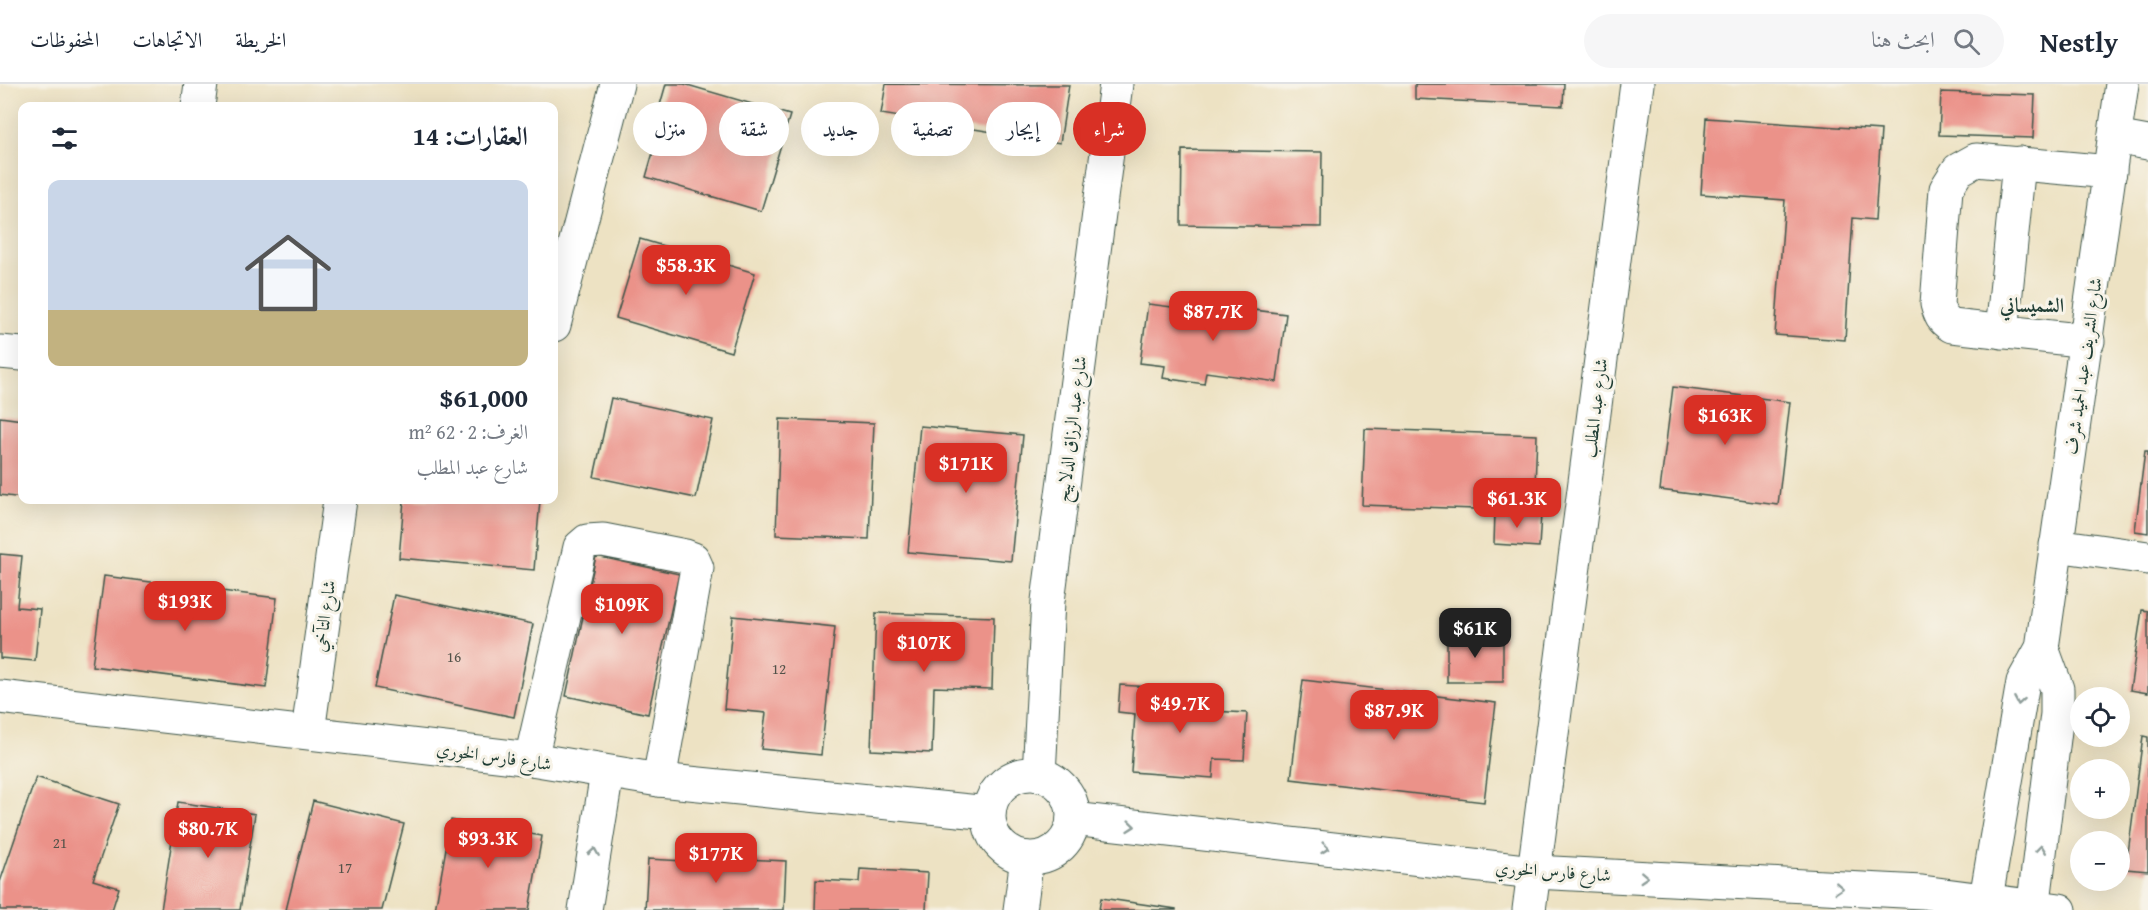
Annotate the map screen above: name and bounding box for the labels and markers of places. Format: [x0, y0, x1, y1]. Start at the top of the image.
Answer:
pin: $58.3K [637, 245, 735, 296]
pin: $87.7K [1164, 291, 1262, 342]
pin: $163K [1683, 395, 1767, 446]
pin: $171K [924, 443, 1008, 494]
pin: $61.3K [1468, 478, 1566, 529]
pin: $193K [143, 581, 227, 632]
pin: $109K [580, 584, 664, 635]
pin: $61K [1439, 608, 1511, 659]
pin: $107K [882, 622, 966, 673]
pin: $49.7K [1131, 683, 1229, 734]
pin: $87.9K [1345, 690, 1443, 741]
pin: $80.7K [159, 808, 257, 859]
pin: $93.3K [439, 818, 537, 869]
pin: $177K [674, 833, 758, 884]

